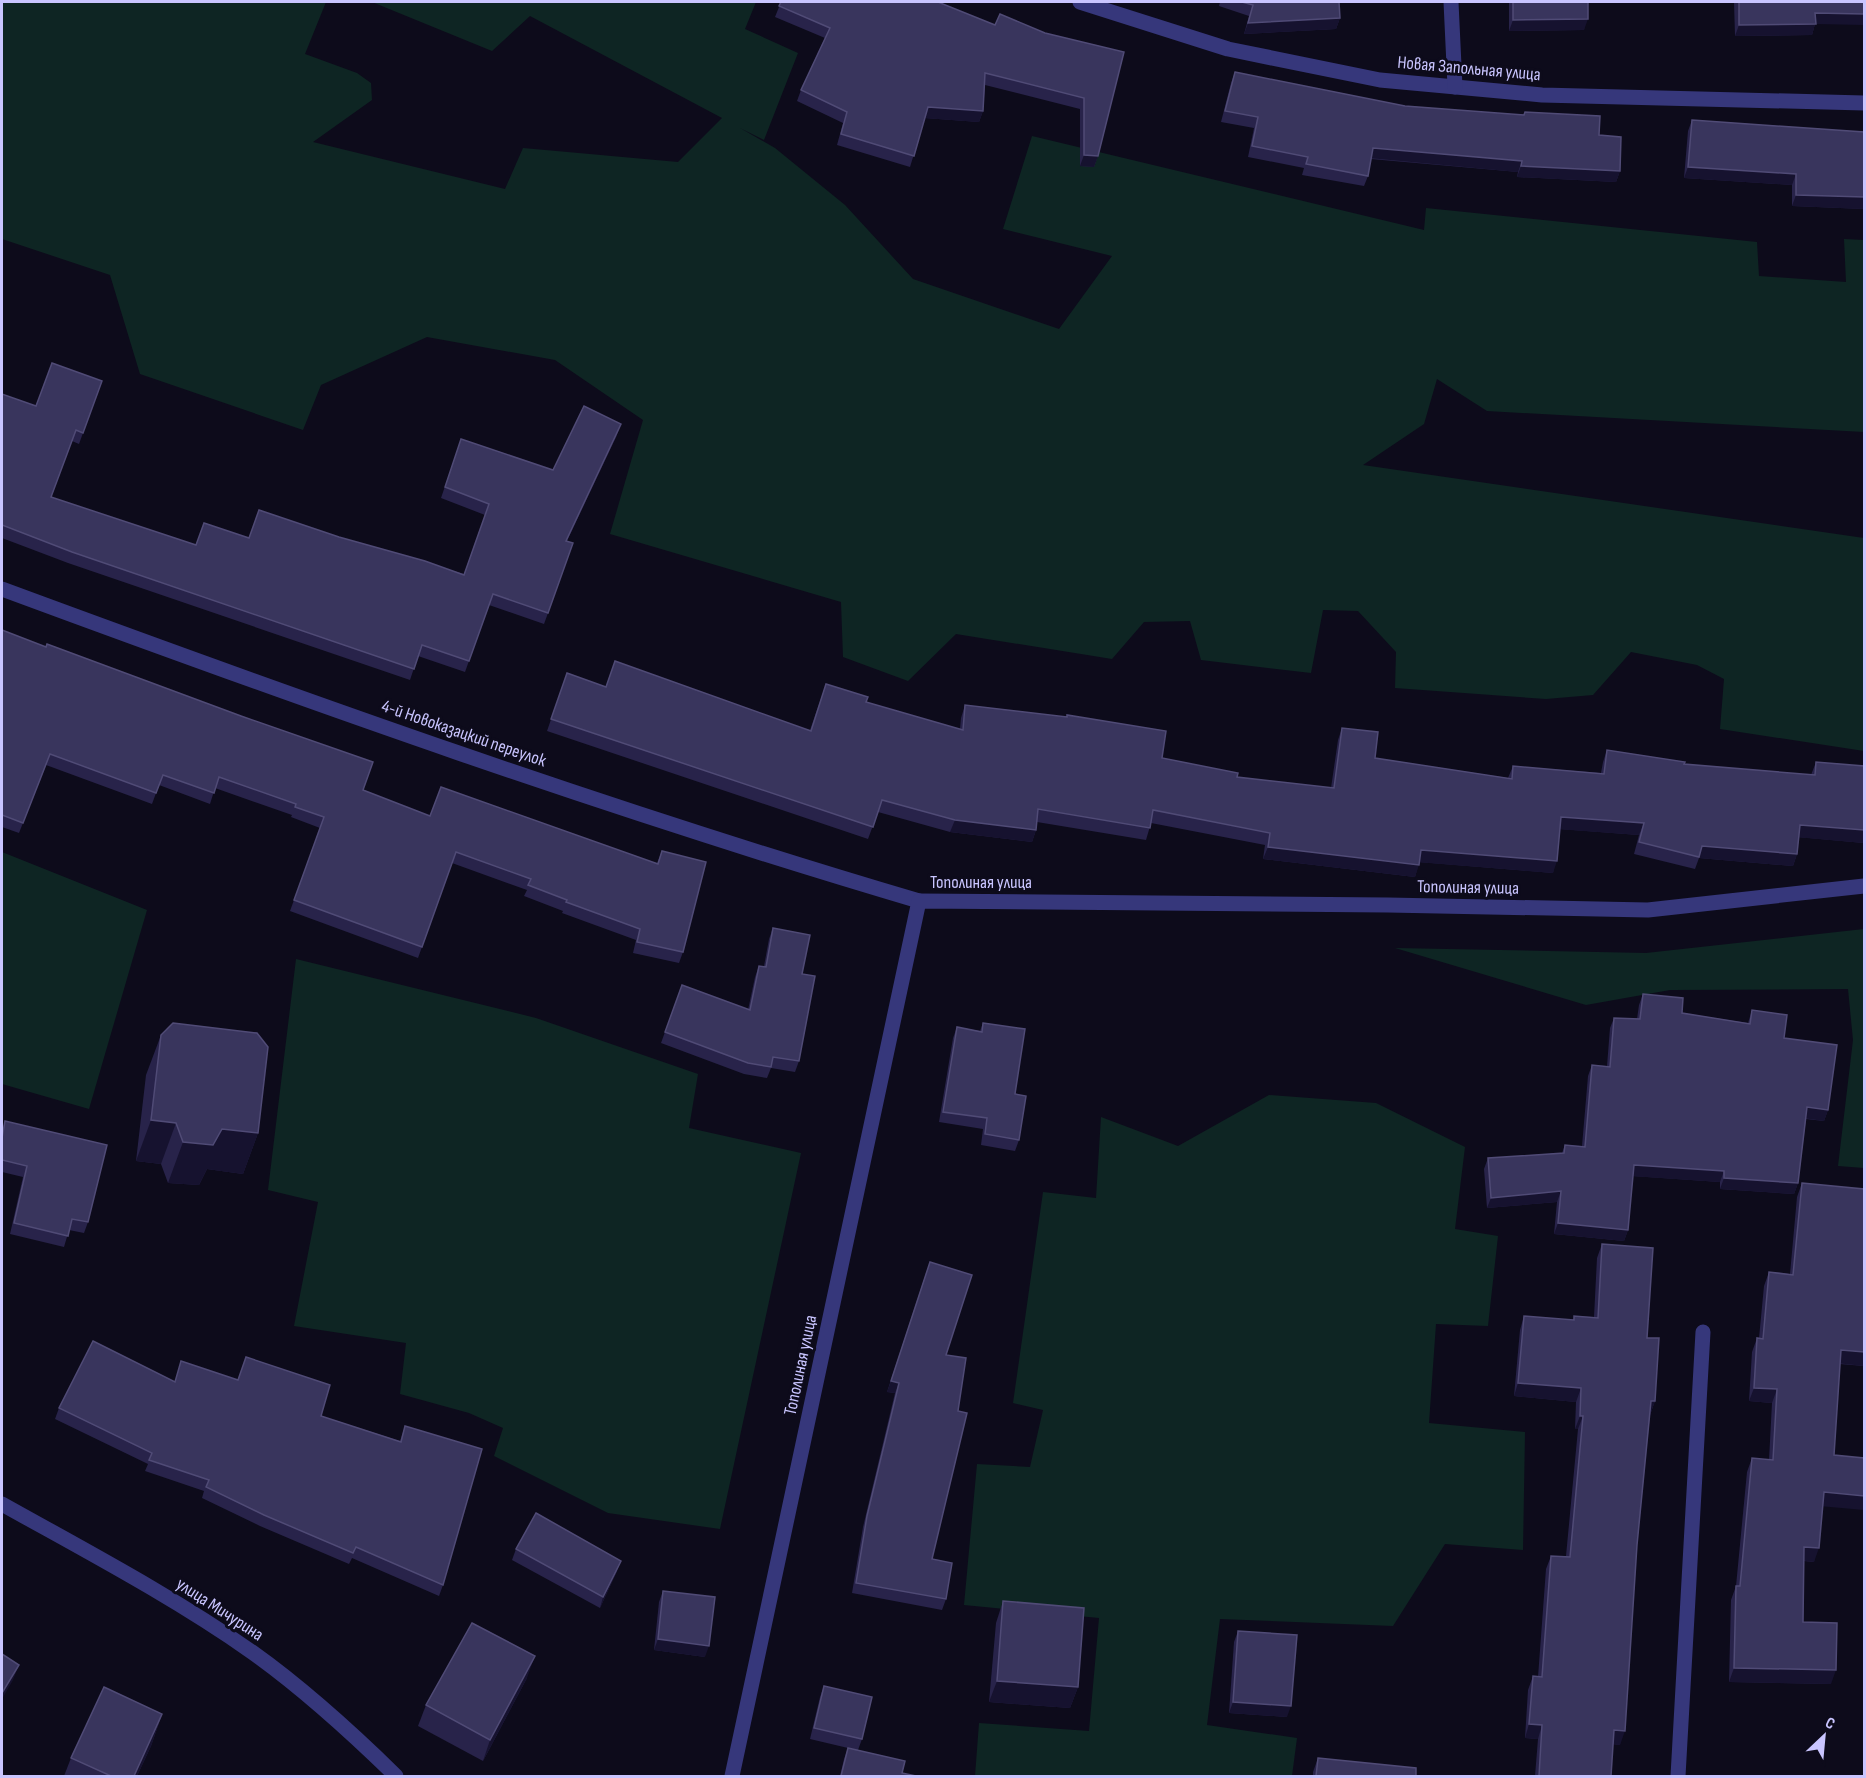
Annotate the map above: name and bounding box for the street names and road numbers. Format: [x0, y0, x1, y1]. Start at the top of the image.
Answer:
street label: Новая Запольная улица [1396, 52, 1542, 85]
street label: 4-й Новоказацкий переулок [379, 695, 549, 772]
street label: Тополиная улица [930, 872, 1032, 893]
street label: Тополиная улица [1417, 876, 1519, 899]
street label: Тополиная улица [780, 1313, 821, 1417]
street label: улица Мичурина [172, 1573, 267, 1645]

